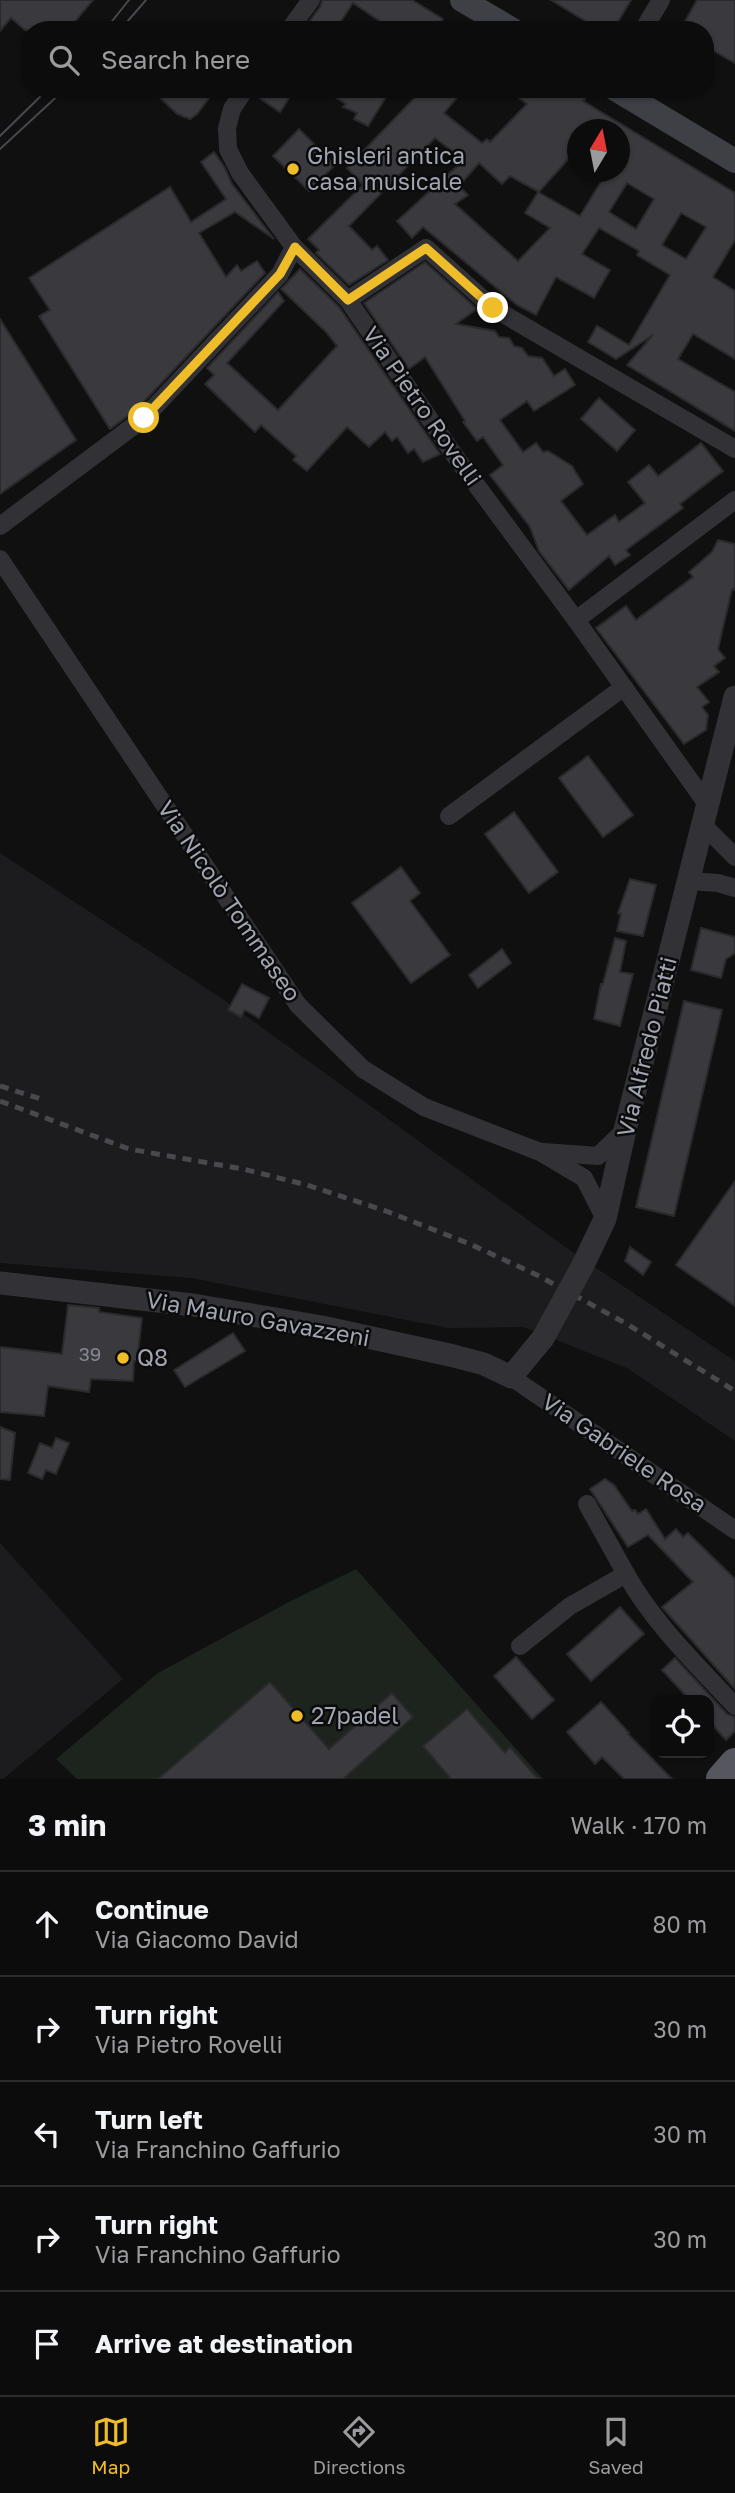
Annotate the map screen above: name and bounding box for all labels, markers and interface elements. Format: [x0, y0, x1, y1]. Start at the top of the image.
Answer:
search box [21, 21, 714, 98]
icon: search [45, 41, 83, 79]
text: Search here [101, 44, 250, 75]
north arrow [567, 119, 630, 182]
place label: Ghisleri antica casa musicale [307, 141, 465, 195]
marker: Ghisleri antica casa musicale [285, 161, 301, 177]
route end [477, 292, 508, 323]
street label: Via Pietro Rovelli [357, 320, 488, 490]
route start [128, 402, 159, 433]
street label: Via Nicolò Tommaseo [152, 795, 307, 1006]
street label: Via Alfredo Piatti [610, 954, 682, 1140]
street label: Via Mauro Gavazzeni [144, 1285, 372, 1351]
house number: 39 [79, 1342, 101, 1365]
place label: Q8 [137, 1343, 168, 1371]
marker: Q8 [115, 1350, 131, 1366]
street label: Via Gabriele Rosa [537, 1387, 712, 1518]
map controls [651, 1695, 714, 1758]
button: locate [651, 1695, 714, 1758]
place label: 27padel [311, 1701, 399, 1729]
marker: 27padel [289, 1708, 305, 1724]
text: 3 min [28, 1807, 106, 1843]
text: Walk · 170 m [570, 1811, 707, 1839]
text: Continue [95, 1894, 209, 1925]
icon: ahead [28, 1905, 66, 1943]
text: 80 m [653, 1910, 707, 1938]
text: Via Giacomo David [95, 1925, 299, 1953]
text: Turn right [95, 1999, 218, 2030]
icon: right [28, 2010, 66, 2048]
text: 30 m [653, 2015, 707, 2043]
text: Via Pietro Rovelli [95, 2030, 283, 2058]
text: Turn left [95, 2104, 203, 2135]
icon: left [28, 2115, 66, 2153]
text: 30 m [653, 2120, 707, 2148]
text: Via Franchino Gaffurio [95, 2135, 341, 2163]
text: Turn right [95, 2209, 218, 2240]
icon: right [28, 2220, 66, 2258]
text: 30 m [653, 2225, 707, 2253]
text: Via Franchino Gaffurio [95, 2240, 341, 2268]
icon: arrive [28, 2325, 66, 2363]
text: Arrive at destination [95, 2328, 353, 2359]
tab: Map [91, 2413, 130, 2478]
tab: Directions [313, 2413, 406, 2478]
tab: Saved [588, 2413, 644, 2478]

